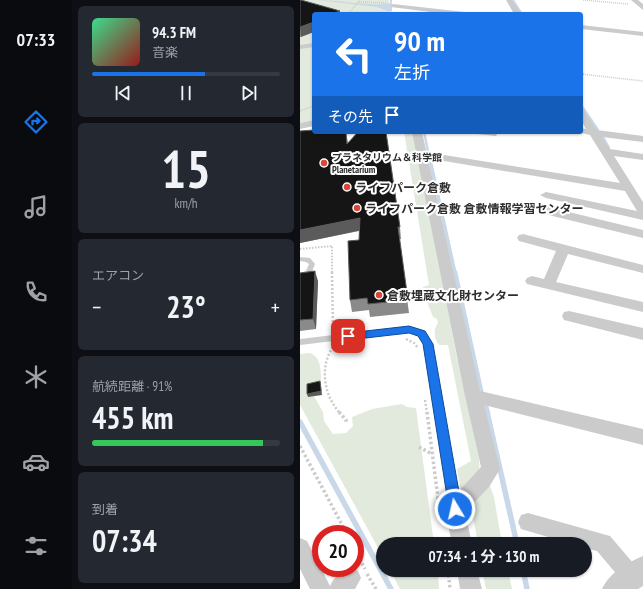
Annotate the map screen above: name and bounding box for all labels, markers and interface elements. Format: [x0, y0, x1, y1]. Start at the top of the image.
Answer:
text: 90 m [394, 22, 445, 59]
text: 94.3 FM [152, 23, 196, 42]
text: 07:33 [17, 28, 55, 51]
icon: left [328, 28, 380, 80]
text: 音楽 [152, 44, 178, 61]
text: 左折 [394, 61, 430, 84]
icon: previous [112, 82, 134, 104]
icon: pause [175, 82, 197, 104]
icon: next [238, 82, 260, 104]
icon: arrive [381, 104, 403, 126]
text: その先 [328, 107, 373, 126]
icon: directions [22, 108, 50, 136]
text: 15 [161, 135, 211, 202]
place label: プラネタリウム＆科学館 Planetarium [332, 151, 442, 176]
marker: プラネタリウム＆科学館 Planetarium [319, 158, 329, 168]
place label: ライフパーク倉敷 [355, 180, 451, 195]
marker: ライフパーク倉敷 [342, 182, 352, 192]
icon: music [22, 193, 50, 221]
text: km/h [174, 195, 198, 212]
place label: ライフパーク倉敷 倉敷情報学習センター [365, 201, 583, 216]
marker: ライフパーク倉敷 倉敷情報学習センター [352, 203, 362, 213]
text: エアコン [92, 267, 144, 284]
icon: phone [22, 278, 50, 306]
text: 23° [166, 287, 206, 326]
place label: 倉敷埋蔵文化財センター [387, 288, 519, 303]
marker: 倉敷埋蔵文化財センター [374, 290, 384, 300]
text: − [92, 293, 101, 321]
text: + [271, 293, 280, 321]
pin [331, 319, 365, 353]
icon: arrive [337, 325, 359, 347]
icon: climate [22, 363, 50, 391]
text: 航続距離 · 91% [92, 378, 172, 395]
text: 455 km [92, 398, 173, 437]
icon: car [22, 448, 50, 476]
position arrow [434, 488, 476, 530]
text: 到着 [92, 501, 118, 518]
text: 07:34 [92, 521, 157, 560]
speed limit sign: 20 [312, 525, 364, 577]
icon: filters [22, 532, 50, 560]
text: 07:34 · 1 分 · 130 m [429, 547, 539, 566]

